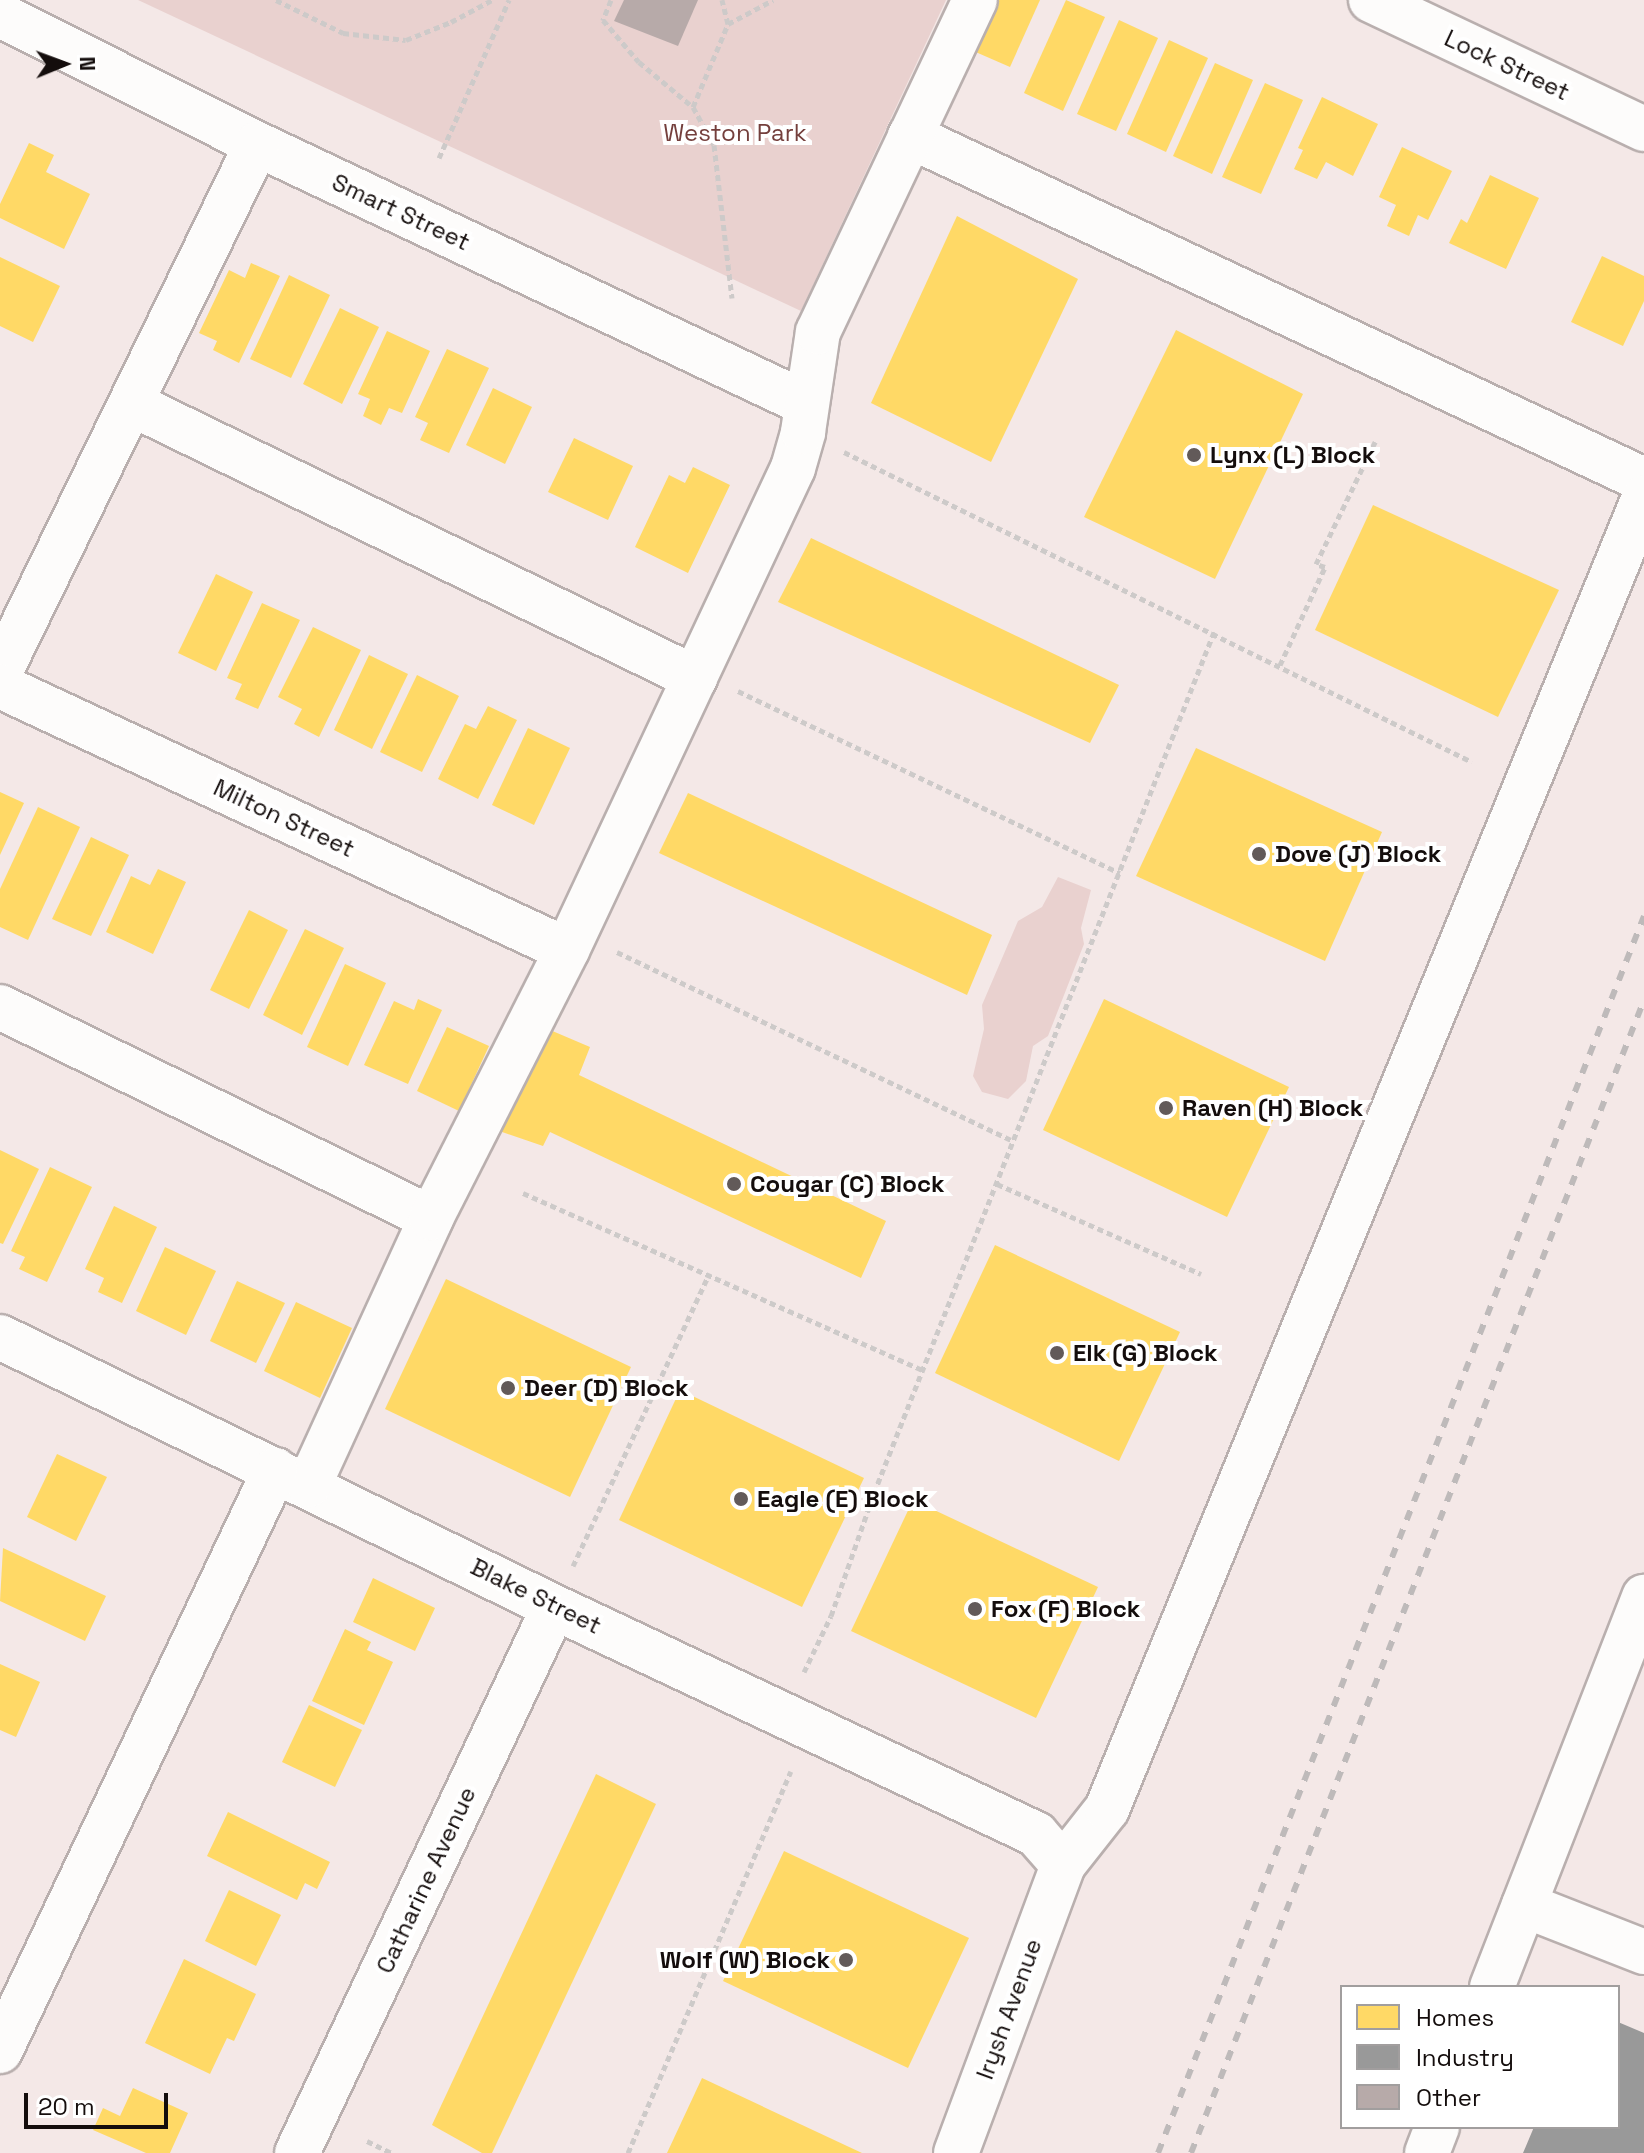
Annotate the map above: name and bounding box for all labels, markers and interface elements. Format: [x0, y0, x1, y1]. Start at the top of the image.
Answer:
street label: Lock Street [1440, 23, 1574, 107]
north arrow [24, 24, 104, 104]
text: N [74, 56, 102, 71]
park label: Weston Park [663, 119, 807, 147]
street label: Smart Street [328, 168, 474, 256]
place label: Lynx (L) Block [1210, 441, 1375, 469]
marker: Lynx (L) Block [1185, 446, 1203, 464]
street label: Milton Street [209, 773, 359, 863]
place label: Dove (J) Block [1275, 840, 1441, 868]
marker: Dove (J) Block [1250, 845, 1268, 863]
place label: Raven (H) Block [1182, 1094, 1363, 1122]
marker: Raven (H) Block [1157, 1099, 1175, 1117]
place label: Cougar (C) Block [750, 1170, 944, 1198]
marker: Cougar (C) Block [725, 1175, 743, 1193]
place label: Elk (G) Block [1073, 1339, 1218, 1367]
marker: Elk (G) Block [1048, 1344, 1066, 1362]
place label: Deer (D) Block [524, 1374, 689, 1402]
marker: Deer (D) Block [499, 1379, 517, 1397]
place label: Eagle (E) Block [757, 1485, 928, 1513]
marker: Eagle (E) Block [732, 1490, 750, 1508]
street label: Blake Street [466, 1552, 606, 1640]
place label: Fox (F) Block [991, 1595, 1140, 1623]
marker: Fox (F) Block [966, 1600, 984, 1618]
street label: Catharine Avenue [370, 1782, 482, 1978]
street label: Irysh Avenue [970, 1935, 1048, 2083]
place label: Wolf (W) Block [660, 1946, 830, 1974]
marker: Wolf (W) Block [837, 1951, 855, 1969]
legend [1340, 1985, 1620, 2129]
text: Homes [1416, 2002, 1494, 2033]
text: Industry [1416, 2042, 1514, 2073]
scale bar [28, 2077, 172, 2127]
text: Other [1416, 2082, 1481, 2113]
text: 20 m [38, 2091, 95, 2122]

